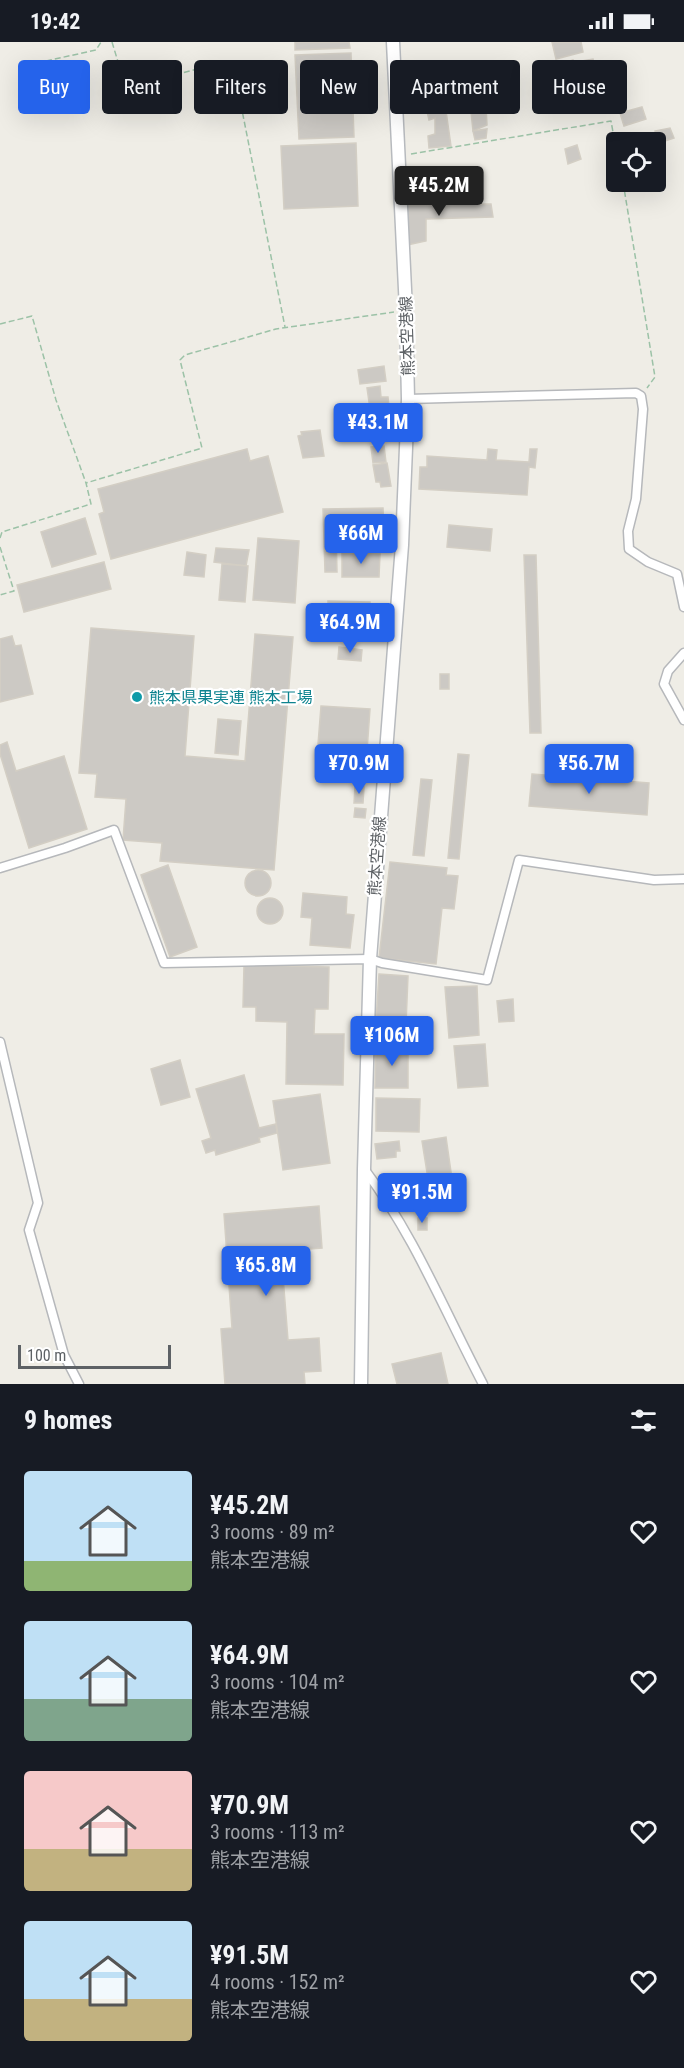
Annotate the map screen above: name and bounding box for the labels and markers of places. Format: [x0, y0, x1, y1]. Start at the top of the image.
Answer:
pin: ¥45.2M [390, 166, 488, 217]
pin: ¥43.1M [329, 403, 427, 454]
pin: ¥66M [325, 514, 397, 565]
pin: ¥64.9M [301, 603, 399, 654]
place label: 熊本県果実連 熊本工場 [149, 688, 313, 707]
marker: 熊本県果実連 熊本工場 [130, 690, 144, 704]
pin: ¥70.9M [310, 744, 408, 795]
pin: ¥56.7M [540, 744, 638, 795]
pin: ¥106M [350, 1016, 434, 1067]
pin: ¥91.5M [373, 1173, 471, 1224]
pin: ¥65.8M [217, 1246, 315, 1297]

